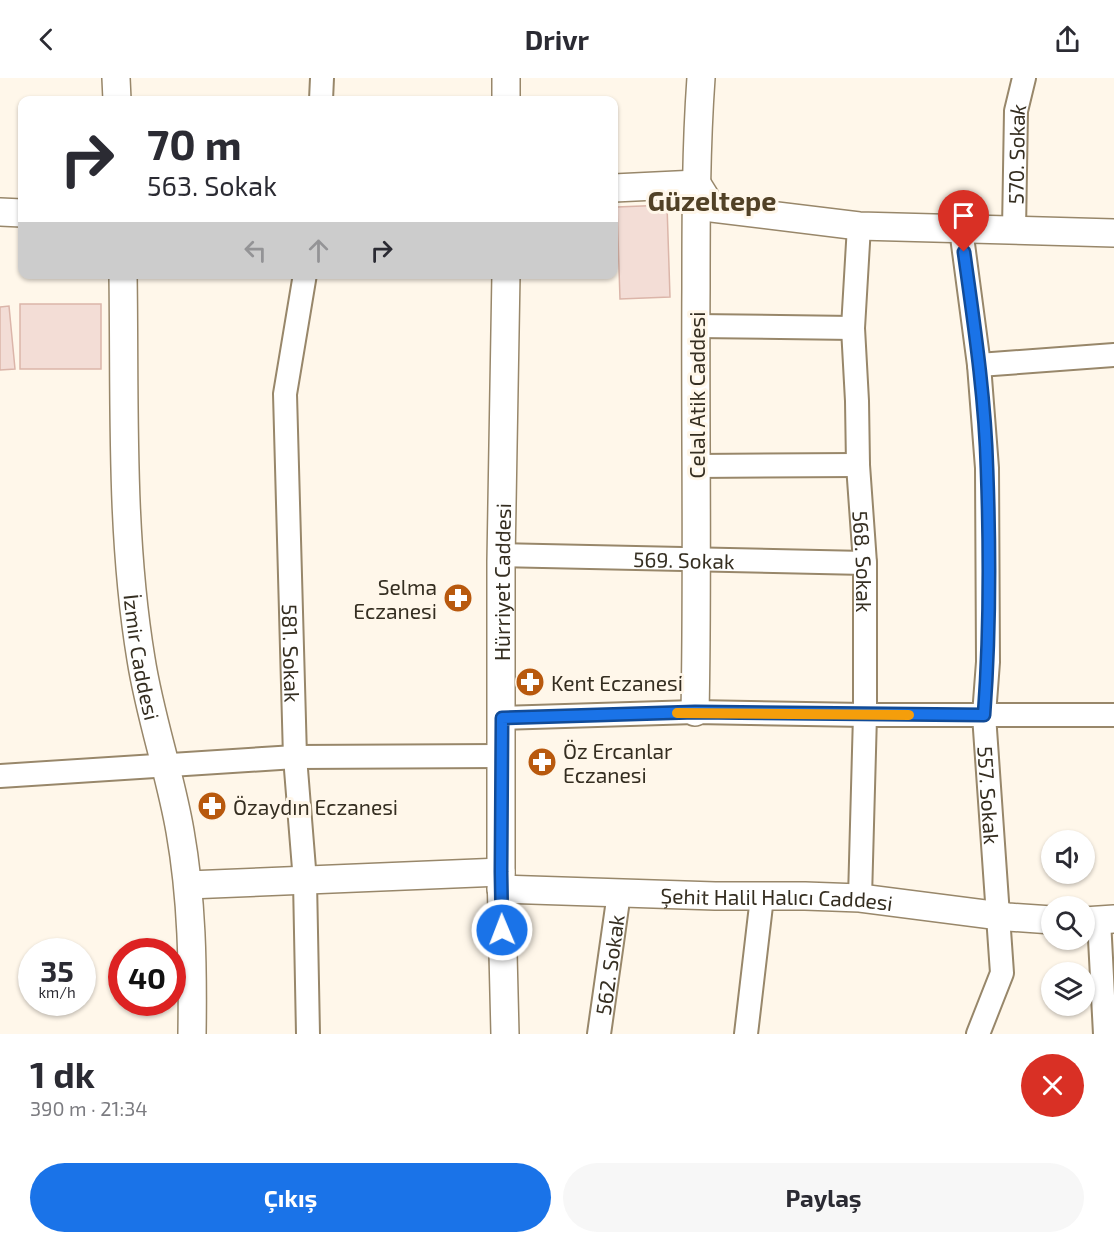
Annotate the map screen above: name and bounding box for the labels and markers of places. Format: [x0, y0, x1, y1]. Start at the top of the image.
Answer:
pin [938, 190, 989, 252]
place label: Selma Eczanesi [353, 574, 437, 623]
pharmacy icon: Selma Eczanesi [442, 582, 474, 614]
pharmacy icon: Kent Eczanesi [514, 666, 546, 698]
place label: Kent Eczanesi [551, 670, 683, 695]
place label: Öz Ercanlar Eczanesi [563, 738, 673, 787]
pharmacy icon: Öz Ercanlar Eczanesi [526, 746, 558, 778]
pharmacy icon: Özaydın Eczanesi [196, 790, 228, 822]
place label: Özaydın Eczanesi [233, 794, 398, 819]

